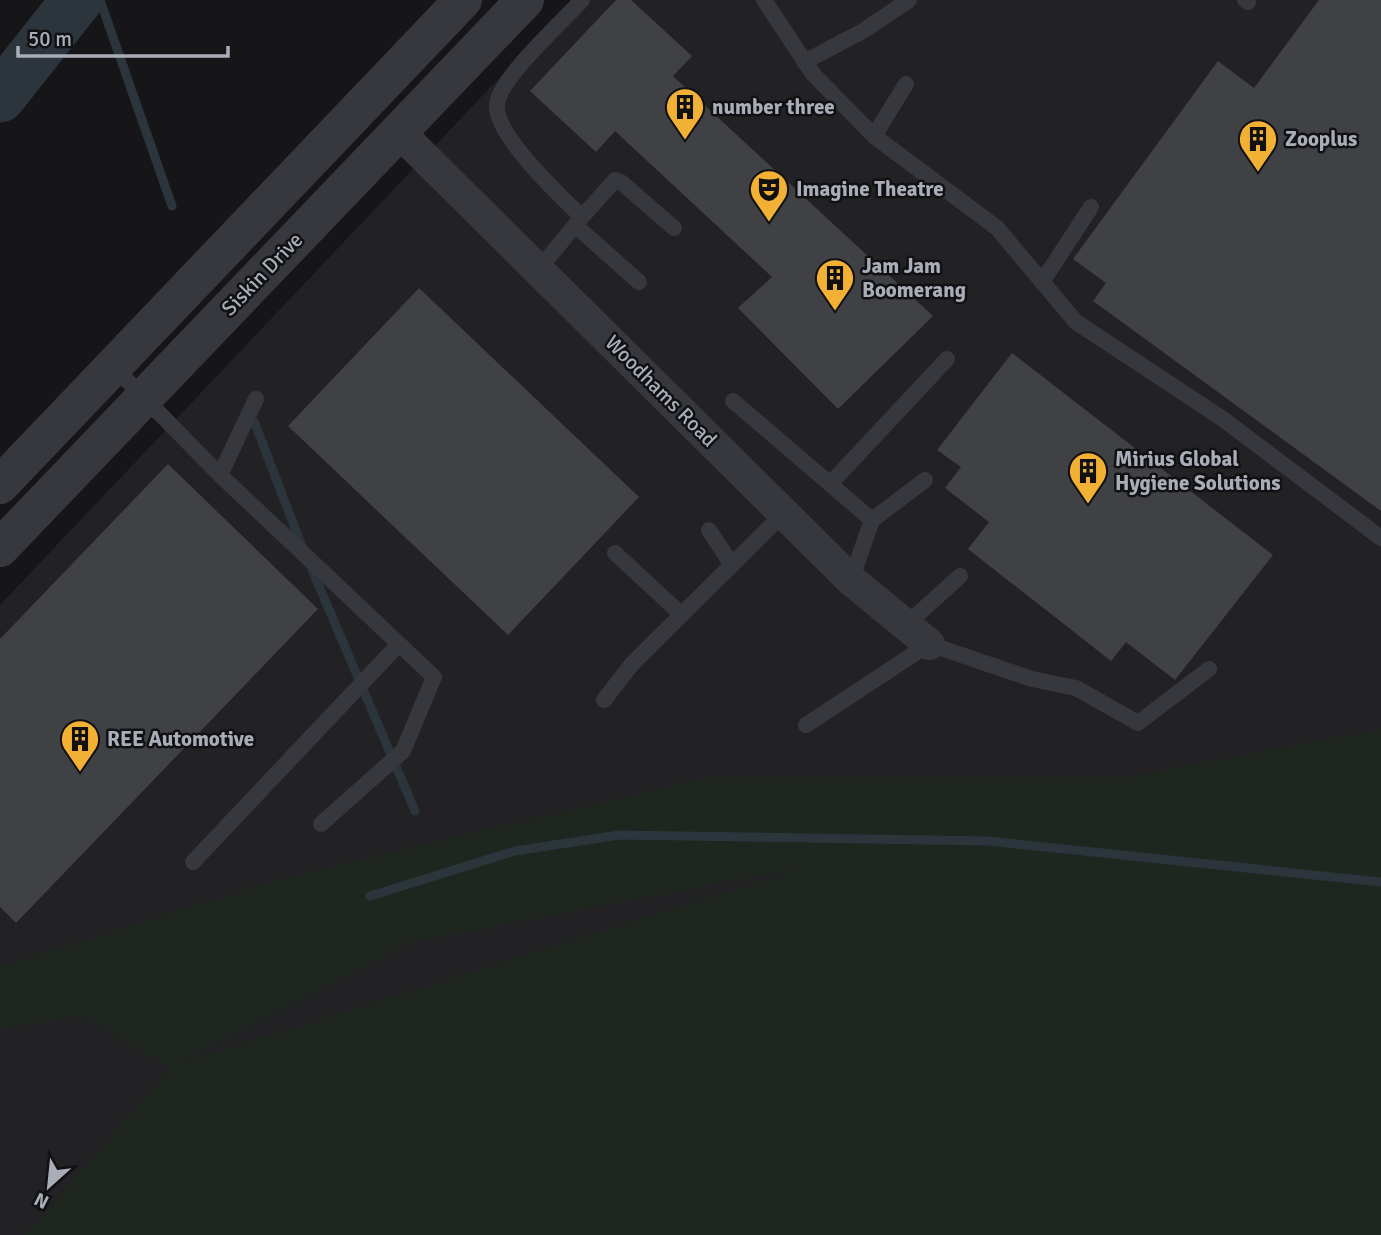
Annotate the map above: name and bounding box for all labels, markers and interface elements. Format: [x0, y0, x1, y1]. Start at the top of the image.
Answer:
scale bar [18, 14, 228, 58]
text: 50 m [28, 26, 72, 52]
building icon: number three [664, 86, 706, 141]
place label: number three [712, 94, 835, 120]
building icon: Zooplus [1237, 118, 1279, 173]
place label: Zooplus [1285, 126, 1357, 152]
theatre icon: Imagine Theatre [748, 168, 790, 223]
place label: Imagine Theatre [796, 176, 944, 202]
street label: Siskin Drive [216, 227, 308, 321]
place label: Jam Jam Boomerang [862, 253, 966, 303]
building icon: Jam Jam Boomerang [814, 257, 856, 312]
street label: Woodhams Road [600, 330, 722, 452]
place label: Mirius Global Hygiene Solutions [1115, 446, 1280, 496]
building icon: Mirius Global Hygiene Solutions [1067, 450, 1109, 505]
building icon: REE Automotive [59, 718, 101, 773]
place label: REE Automotive [107, 726, 254, 752]
north arrow [14, 1151, 84, 1221]
text: N [30, 1187, 53, 1214]

